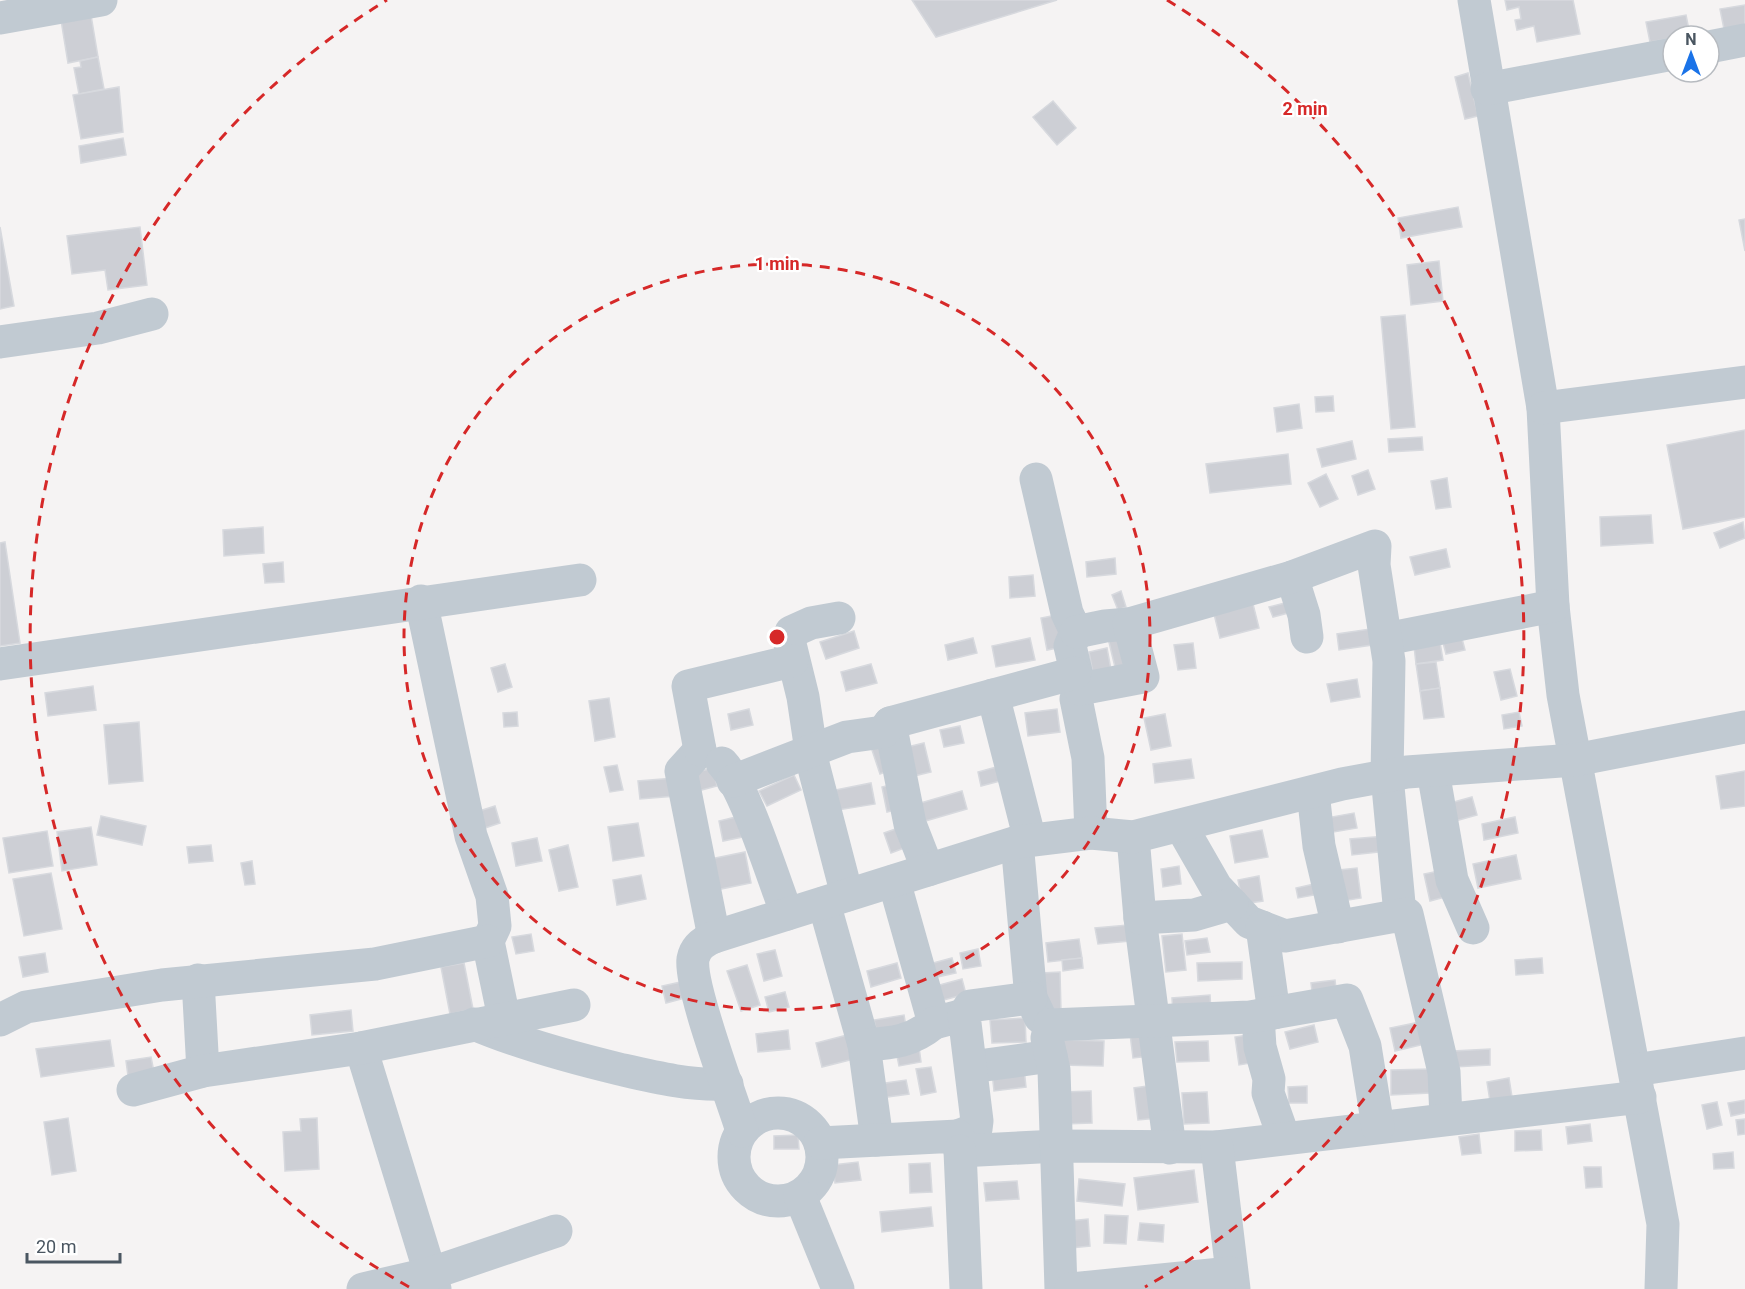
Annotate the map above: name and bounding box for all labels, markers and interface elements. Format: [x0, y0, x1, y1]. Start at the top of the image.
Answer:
north arrow [1661, 24, 1721, 84]
text: N [1685, 30, 1697, 49]
text: 2 min [1282, 98, 1328, 119]
text: 1 min [754, 253, 800, 274]
centre of rings [767, 627, 787, 647]
scale bar [27, 1226, 120, 1264]
text: 20 m [36, 1236, 76, 1257]

